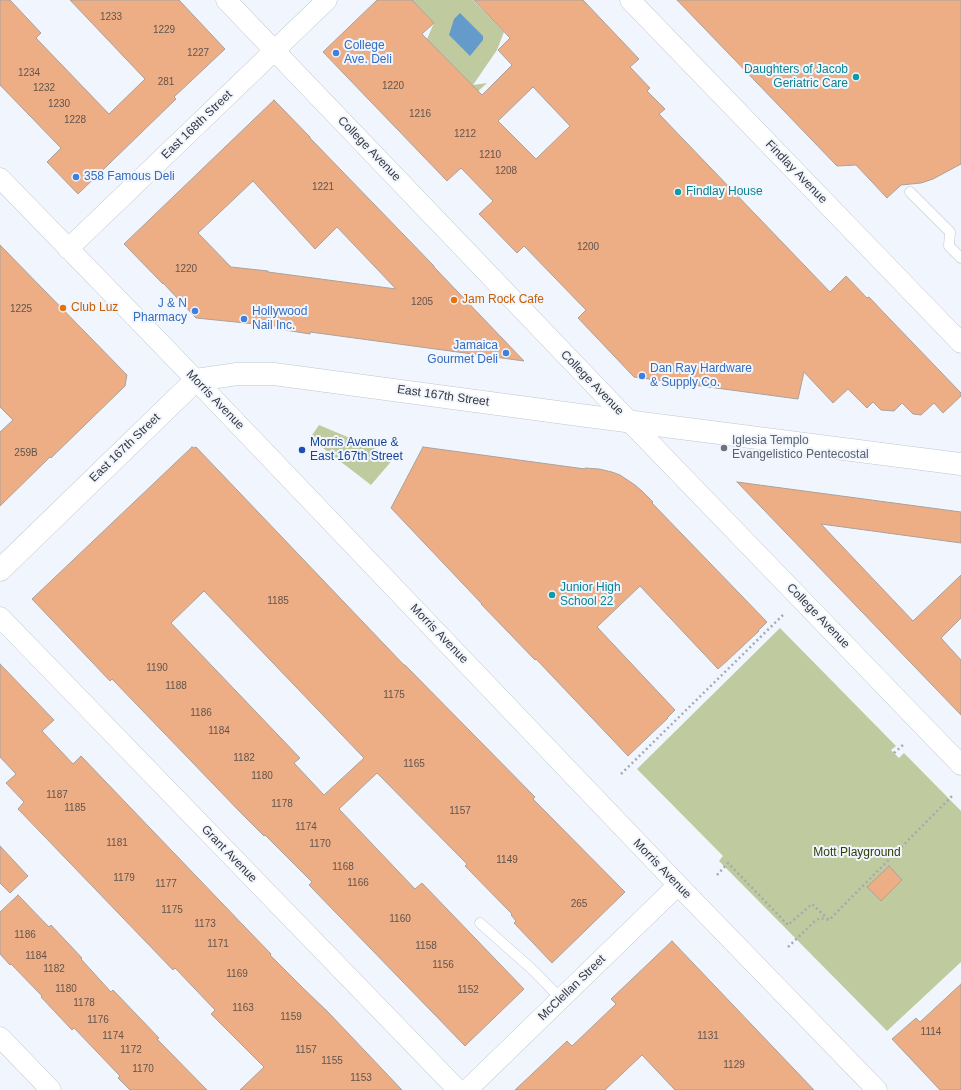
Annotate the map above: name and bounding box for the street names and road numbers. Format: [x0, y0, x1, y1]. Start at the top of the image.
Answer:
street label: East 168th Street [159, 88, 235, 162]
street label: College Avenue [334, 114, 404, 184]
street label: Findlay Avenue [762, 137, 830, 207]
street label: College Avenue [557, 348, 627, 418]
street label: Morris Avenue [183, 367, 247, 433]
street label: East 167th Street [396, 382, 490, 410]
street label: East 167th Street [87, 411, 163, 485]
street label: College Avenue [783, 581, 853, 651]
street label: Morris Avenue [407, 601, 471, 667]
street label: Grant Avenue [198, 822, 260, 886]
street label: Morris Avenue [630, 836, 694, 902]
street label: McClellan Street [535, 952, 609, 1024]

